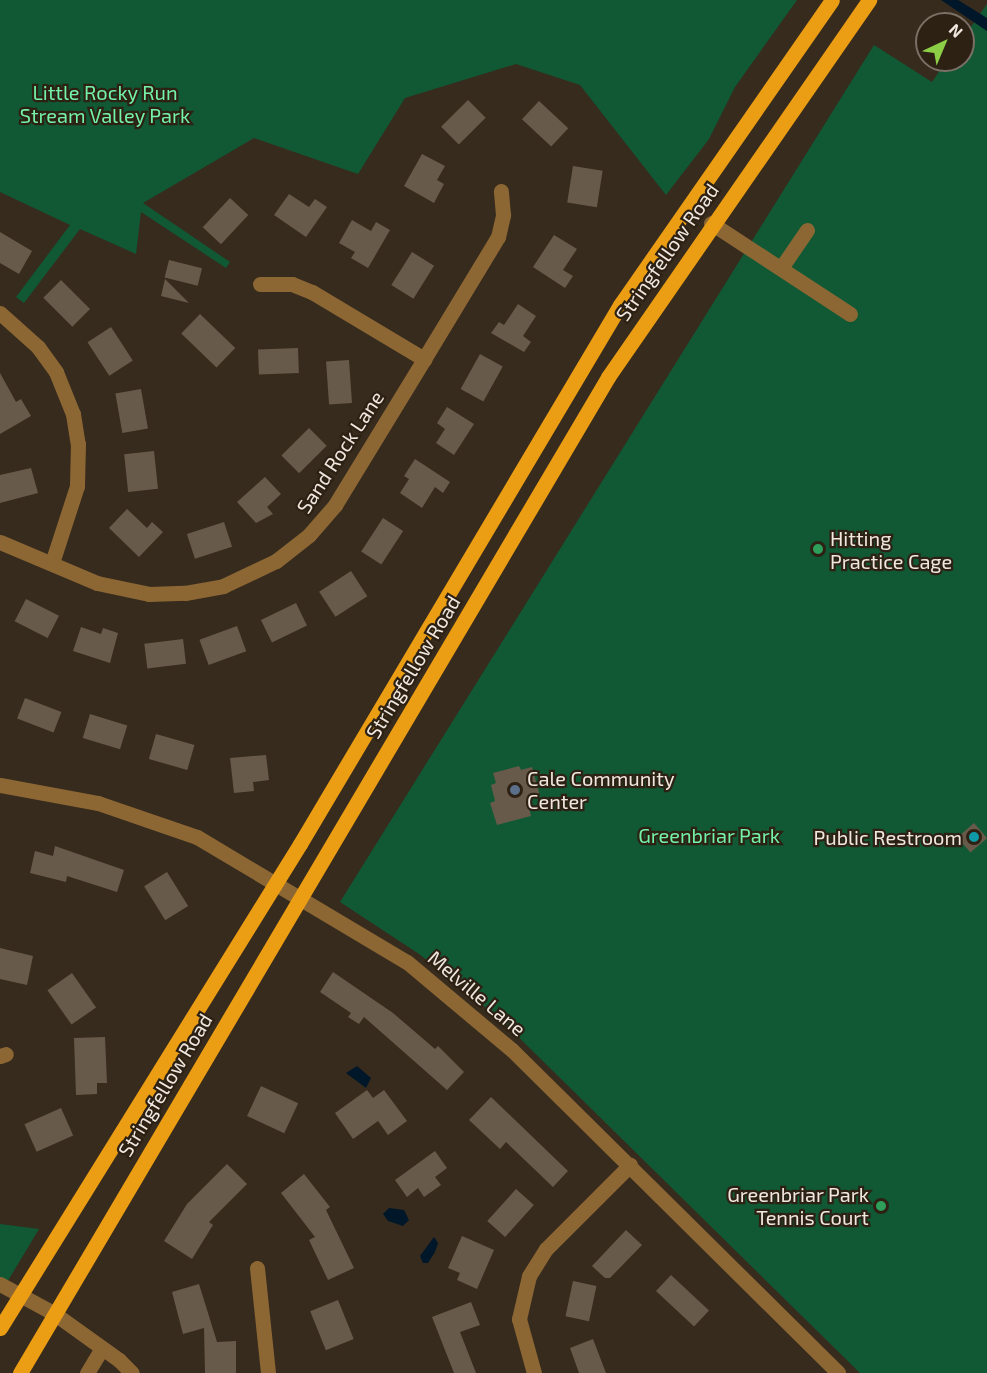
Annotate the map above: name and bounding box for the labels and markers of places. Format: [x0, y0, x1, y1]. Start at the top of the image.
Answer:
place label: Hitting Practice Cage [830, 526, 952, 573]
marker: Hitting Practice Cage [811, 542, 825, 556]
place label: Cale Community Center [527, 766, 674, 813]
marker: Cale Community Center [508, 783, 522, 797]
place label: Public Restroom [813, 825, 962, 849]
marker: Public Restroom [967, 830, 981, 844]
place label: Greenbriar Park Tennis Court [727, 1182, 869, 1229]
marker: Greenbriar Park Tennis Court [874, 1199, 888, 1213]

